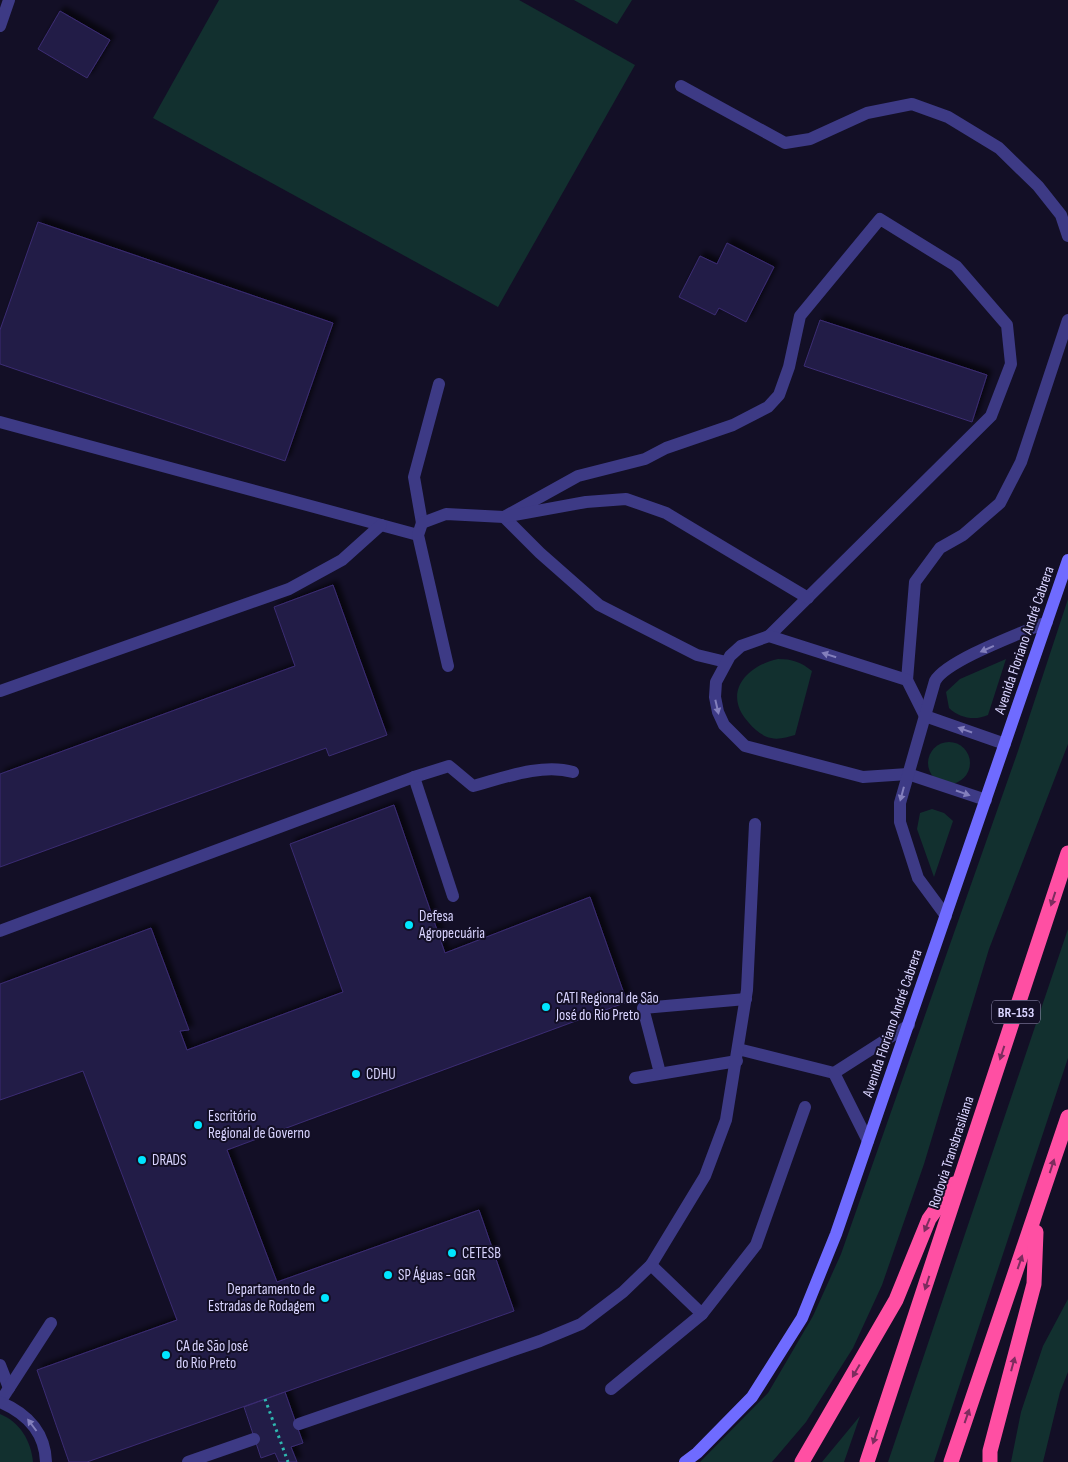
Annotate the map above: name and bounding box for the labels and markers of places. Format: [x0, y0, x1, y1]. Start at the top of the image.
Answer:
place label: Defesa Agropecuária [418, 907, 485, 943]
marker: Defesa Agropecuária [403, 919, 415, 931]
place label: CATI Regional de São José do Rio Preto [555, 989, 659, 1025]
marker: CATI Regional de São José do Rio Preto [540, 1001, 552, 1013]
place label: CDHU [366, 1065, 396, 1084]
marker: CDHU [350, 1068, 362, 1080]
place label: Escritório Regional de Governo [208, 1107, 310, 1143]
marker: Escritório Regional de Governo [192, 1119, 204, 1131]
place label: DRADS [152, 1151, 186, 1170]
marker: DRADS [136, 1154, 148, 1166]
place label: CETESB [462, 1244, 501, 1263]
marker: CETESB [446, 1247, 458, 1259]
place label: SP Águas - GGR [398, 1266, 476, 1285]
marker: SP Águas - GGR [382, 1269, 394, 1281]
place label: Departamento de Estradas de Rodagem [208, 1280, 315, 1316]
marker: Departamento de Estradas de Rodagem [319, 1292, 331, 1304]
place label: CA de São José do Rio Preto [176, 1337, 248, 1373]
marker: CA de São José do Rio Preto [160, 1349, 172, 1361]

